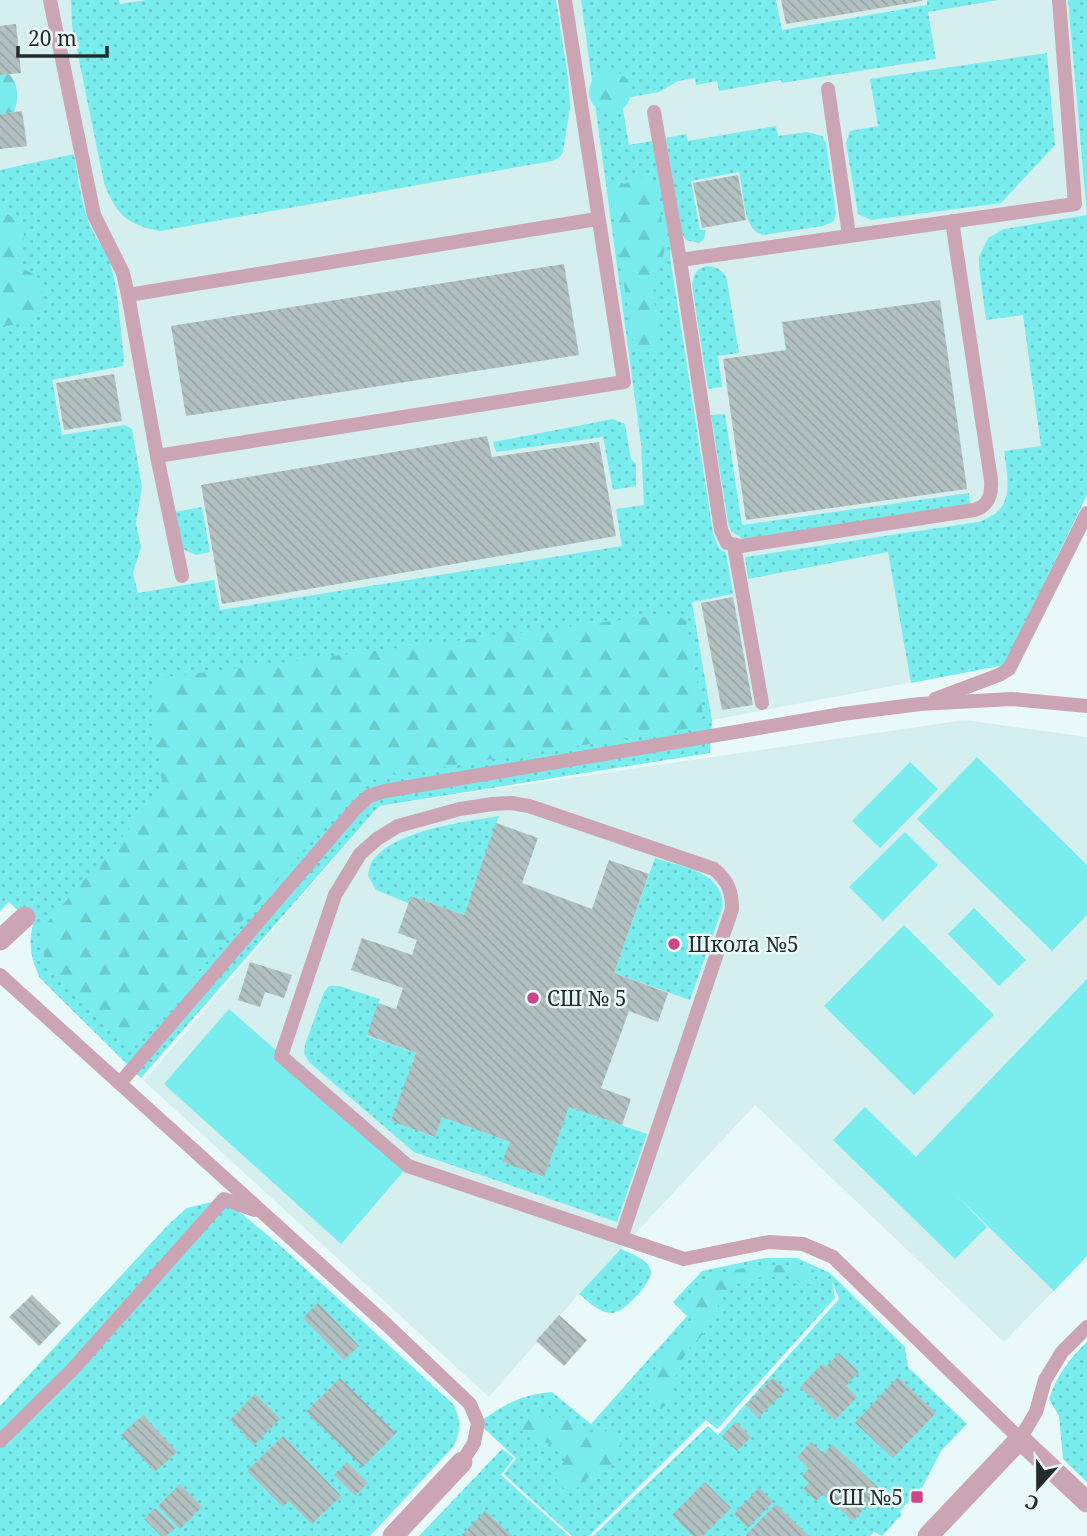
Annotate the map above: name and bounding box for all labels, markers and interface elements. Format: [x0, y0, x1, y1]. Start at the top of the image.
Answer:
scale bar [18, 14, 107, 58]
text: 20 m [28, 24, 77, 52]
place label: Школа №5 [688, 930, 799, 958]
marker: Школа №5 [666, 936, 682, 952]
place label: СШ № 5 [547, 984, 627, 1012]
marker: СШ № 5 [525, 990, 541, 1006]
north arrow [1003, 1452, 1073, 1522]
place label: СШ №5 [829, 1483, 903, 1511]
text: С [1021, 1488, 1042, 1517]
marker: СШ №5 [909, 1489, 925, 1505]

